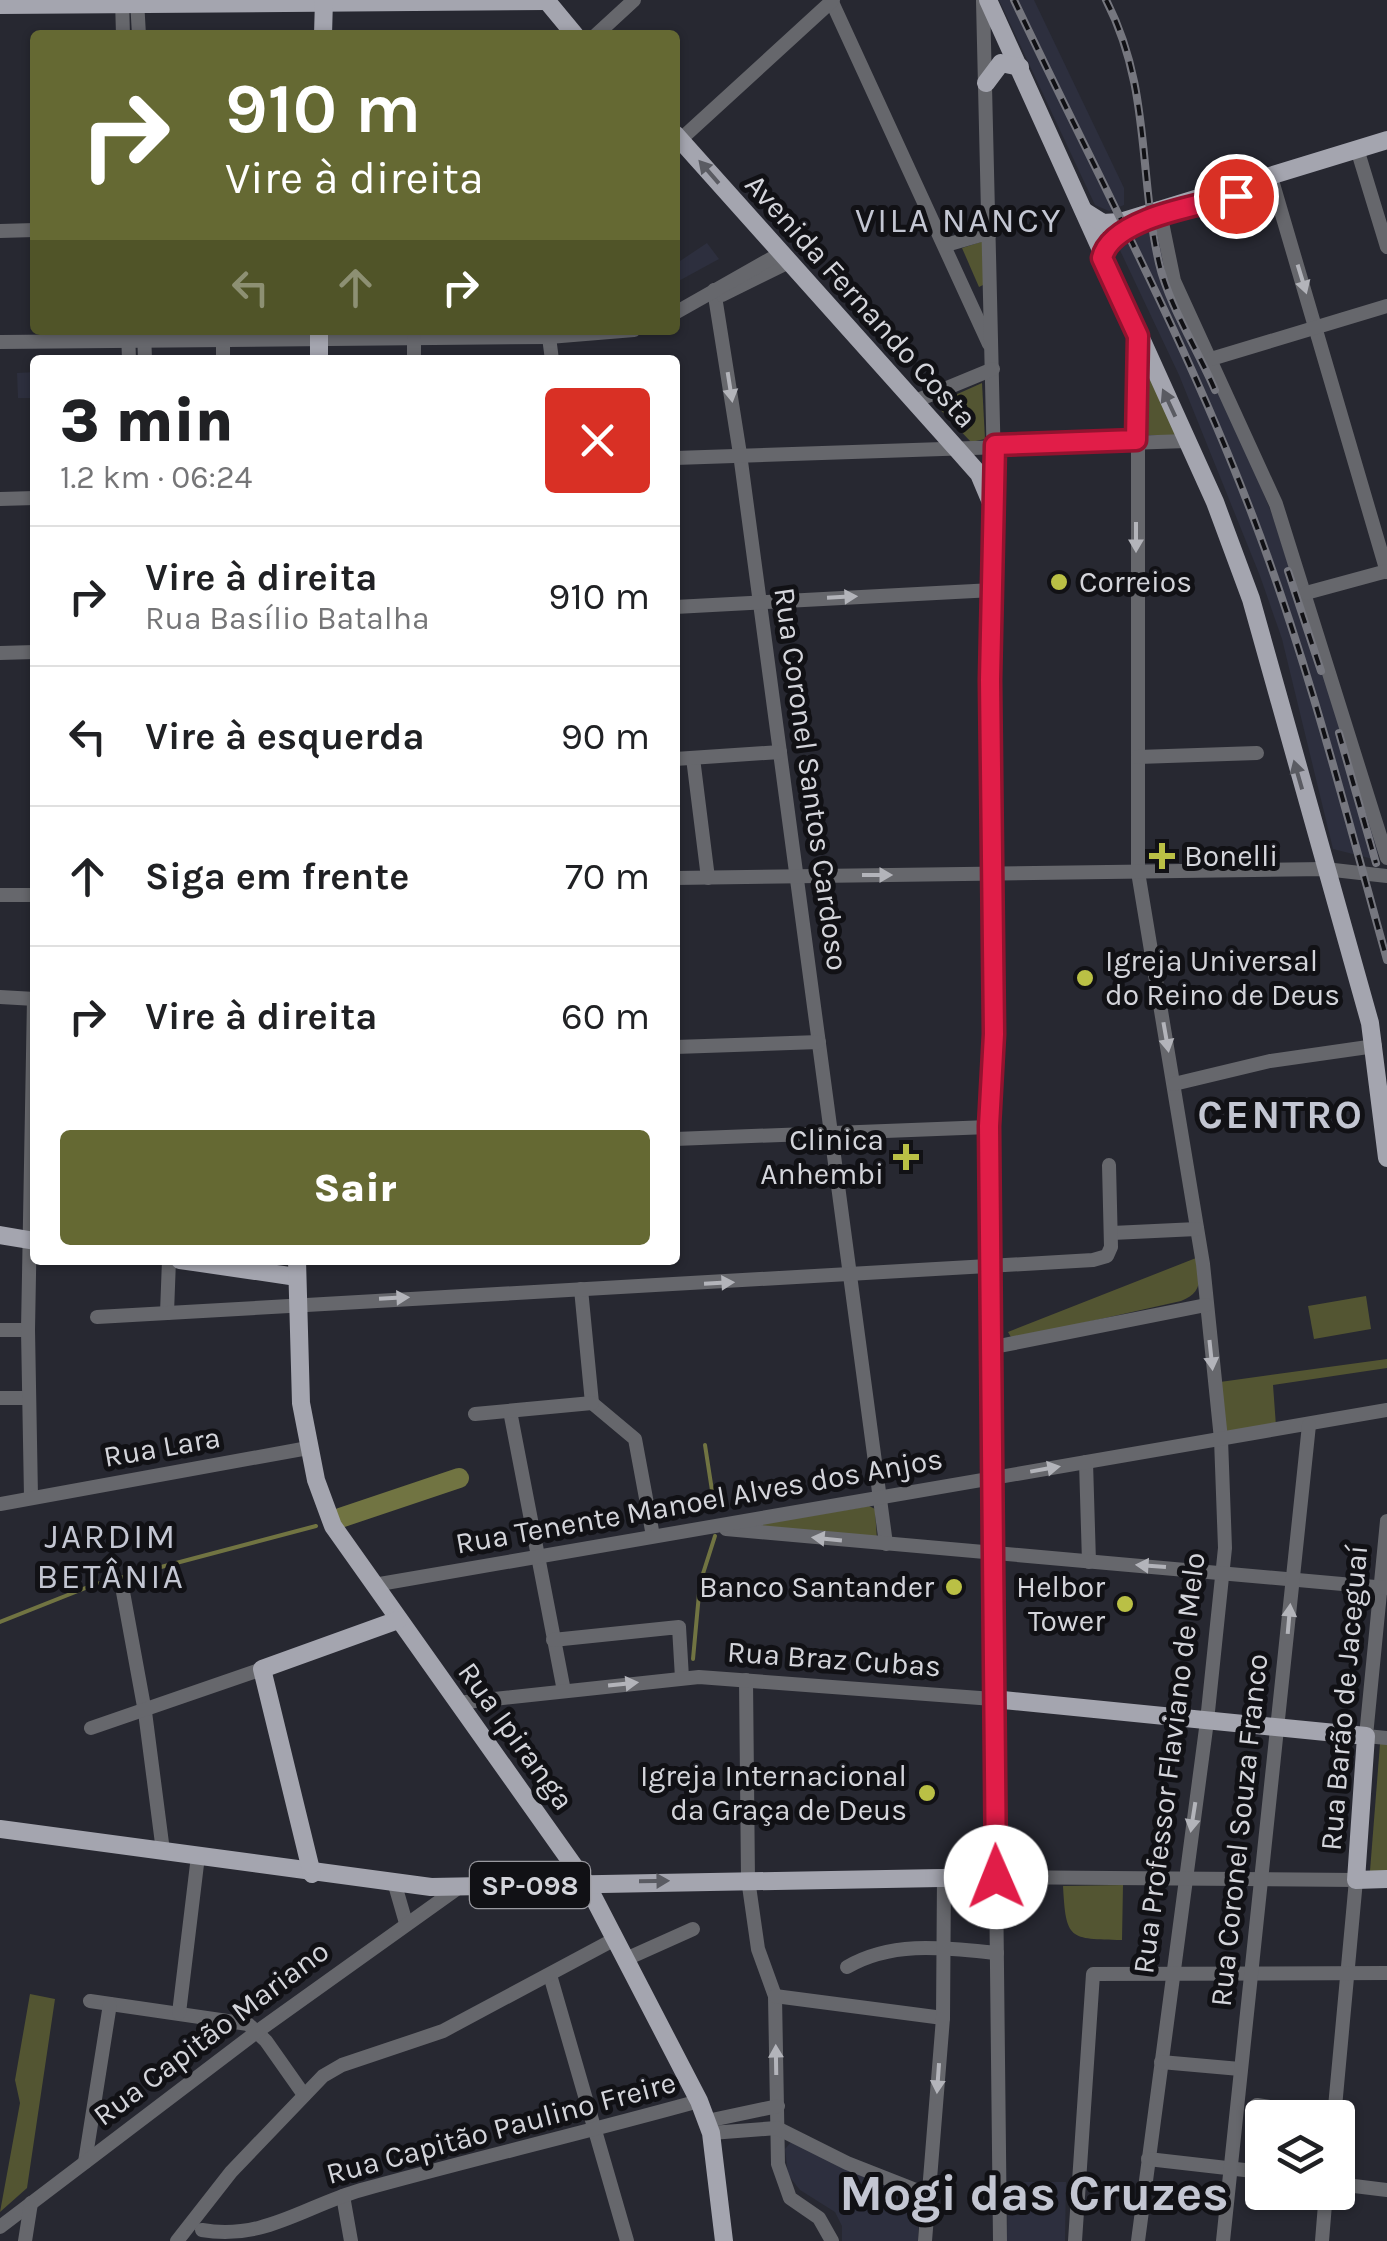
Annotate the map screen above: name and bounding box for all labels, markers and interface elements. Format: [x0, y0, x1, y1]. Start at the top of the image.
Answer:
text: 910 m [225, 68, 421, 150]
icon: right [60, 70, 190, 200]
text: Vire à direita [225, 152, 484, 204]
pin [1194, 154, 1279, 239]
one-way arrow [698, 160, 720, 185]
street label: Avenida Fernando Costa [738, 167, 984, 435]
icon: arrive [1209, 169, 1264, 224]
district label: VILA NANCY [855, 200, 1063, 241]
icon: left [223, 260, 278, 315]
icon: ahead [328, 260, 383, 315]
icon: right [433, 260, 488, 315]
one-way arrow [1296, 264, 1311, 294]
one-way arrow [723, 371, 739, 403]
text: 3 min [60, 386, 233, 456]
button: close [545, 388, 650, 493]
one-way arrow [1161, 388, 1177, 418]
text: 1.2 km · 06:24 [60, 459, 252, 496]
one-way arrow [1129, 522, 1145, 554]
text: Vire à direita [145, 555, 377, 600]
place label: Correios [1079, 564, 1192, 600]
icon: right [60, 569, 115, 624]
marker: Correios [1048, 571, 1070, 593]
text: 910 m [548, 574, 650, 619]
street label: Rua Coronel Santos Cardoso [766, 585, 856, 973]
one-way arrow [827, 589, 859, 605]
text: Rua Basílio Batalha [145, 600, 430, 637]
icon: left [60, 709, 115, 764]
text: Vire à esquerda [145, 714, 425, 759]
text: 90 m [561, 714, 650, 759]
one-way arrow [1290, 759, 1305, 790]
place label: Bonelli [1184, 838, 1278, 874]
marker: Bonelli [1149, 843, 1175, 869]
icon: ahead [60, 849, 115, 904]
text: Siga em frente [145, 854, 409, 899]
text: 70 m [565, 854, 650, 899]
one-way arrow [862, 867, 894, 883]
place label: Igreja Universal do Reino de Deus [1105, 943, 1340, 1013]
marker: Igreja Universal do Reino de Deus [1074, 967, 1096, 989]
icon: right [60, 989, 115, 1044]
text: Vire à direita [145, 994, 377, 1039]
text: 60 m [561, 994, 650, 1039]
one-way arrow [1159, 1022, 1174, 1053]
district label: CENTRO [1198, 1091, 1364, 1138]
place label: Clinica Anhembi [760, 1122, 884, 1192]
button: Sair [60, 1130, 650, 1245]
marker: Clinica Anhembi [893, 1144, 919, 1170]
one-way arrow [703, 1275, 735, 1291]
one-way arrow [379, 1290, 411, 1306]
one-way arrow [1204, 1339, 1220, 1371]
street label: Rua Lara [101, 1419, 223, 1475]
street label: Rua Tenente Manoel Alves dos Anjos [453, 1440, 945, 1562]
one-way arrow [1030, 1461, 1061, 1476]
district label: JARDIM BETÂNIA [37, 1516, 185, 1597]
one-way arrow [810, 1530, 842, 1546]
street label: Rua Barão de Jaceguaí [1313, 1544, 1375, 1852]
street label: Rua Professor Flaviano de Melo [1125, 1550, 1213, 1976]
one-way arrow [1134, 1558, 1166, 1574]
place label: Banco Santander [699, 1569, 934, 1605]
place label: Helbor Tower [1016, 1569, 1105, 1639]
marker: Banco Santander [943, 1576, 965, 1598]
marker: Helbor Tower [1114, 1593, 1136, 1615]
one-way arrow [1281, 1602, 1297, 1634]
street label: Rua Braz Cubas [726, 1634, 942, 1684]
street label: Rua Coronel Souza Franco [1203, 1652, 1275, 2008]
street label: Rua Ipiranga [450, 1655, 582, 1817]
one-way arrow [608, 1676, 640, 1692]
place label: Igreja Internacional da Graça de Deus [640, 1758, 907, 1828]
marker: Igreja Internacional da Graça de Deus [916, 1782, 938, 1804]
one-way arrow [1184, 1802, 1200, 1834]
position arrow [944, 1825, 1048, 1929]
road number: SP-098 [470, 1862, 590, 1908]
one-way arrow [638, 1873, 670, 1889]
street label: Rua Capitão Mariano [86, 1933, 336, 2133]
one-way arrow [768, 2044, 784, 2076]
one-way arrow [930, 2062, 946, 2094]
street label: Rua Capitão Paulino Freire [322, 2064, 680, 2192]
map controls [1245, 2100, 1355, 2210]
button: layers [1245, 2100, 1355, 2210]
district label: Mogi das Cruzes [839, 2164, 1229, 2223]

